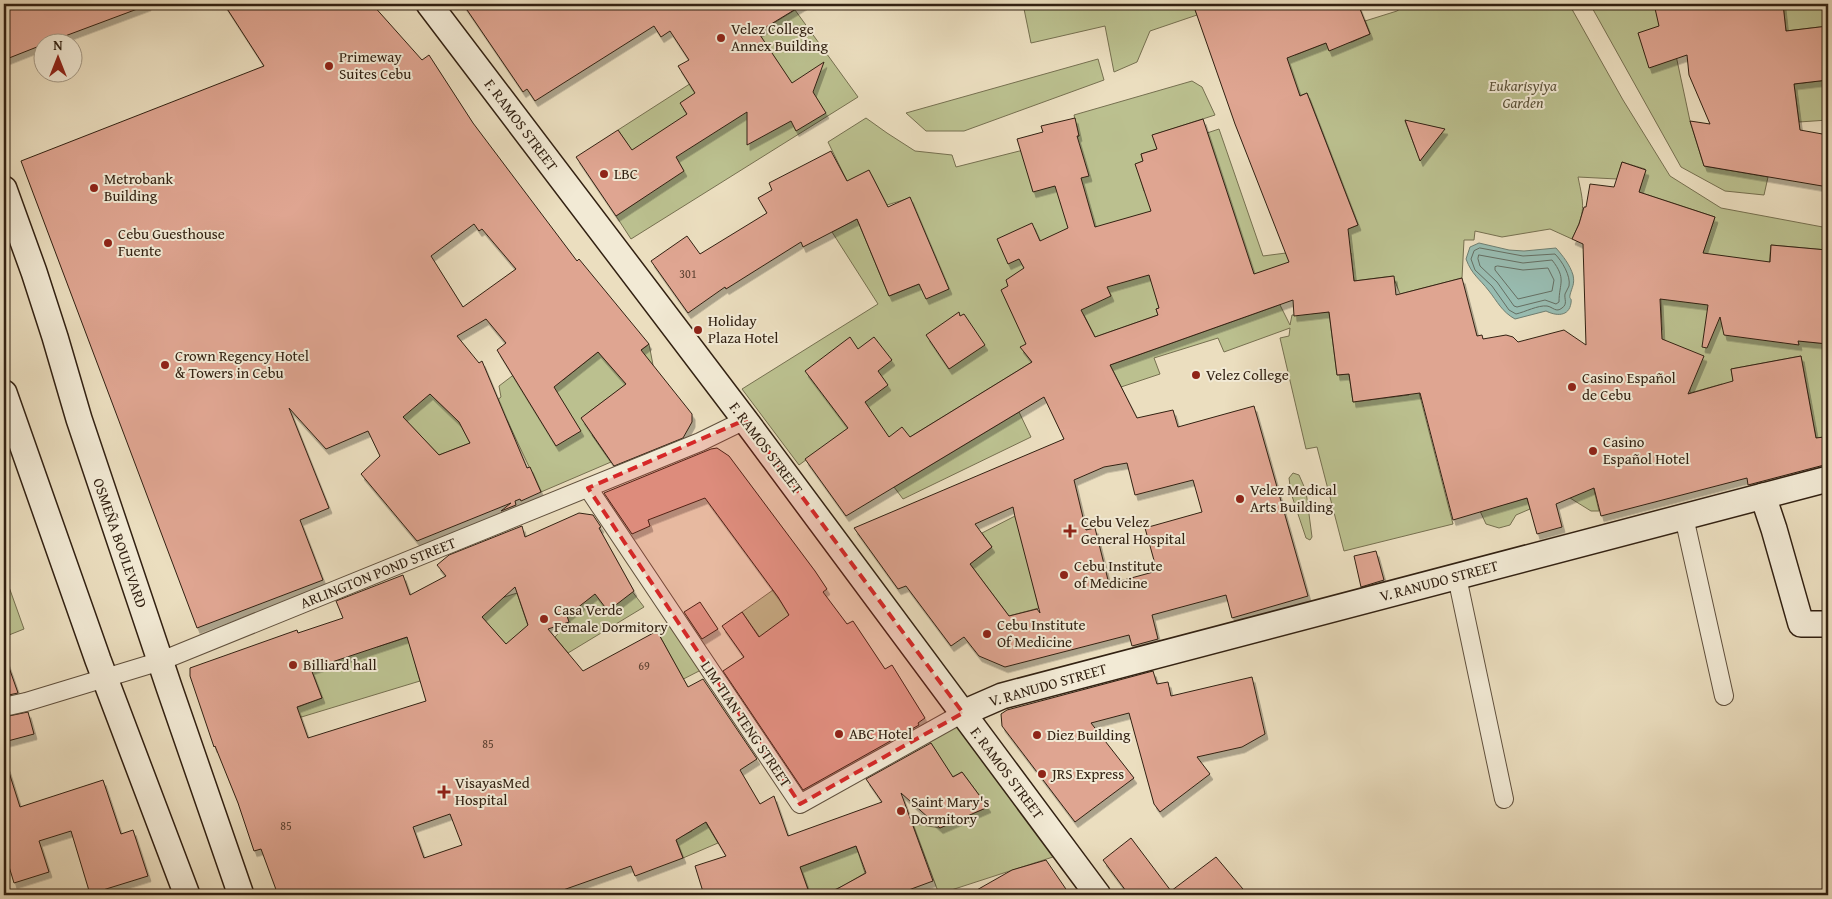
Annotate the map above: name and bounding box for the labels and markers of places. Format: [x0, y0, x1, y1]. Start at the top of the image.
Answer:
place label: Velez College Annex Building [731, 18, 828, 56]
marker: Velez College Annex Building [715, 32, 727, 44]
place label: Primeway Suites Cebu [339, 46, 412, 84]
marker: Primeway Suites Cebu [323, 60, 335, 72]
place label: LBC [614, 163, 638, 184]
place label: Metrobank Building [104, 168, 174, 206]
marker: LBC [598, 168, 610, 180]
marker: Metrobank Building [88, 182, 100, 194]
place label: Cebu Guesthouse Fuente [118, 223, 225, 261]
marker: Cebu Guesthouse Fuente [102, 237, 114, 249]
place label: Holiday Plaza Hotel [708, 310, 778, 348]
marker: Holiday Plaza Hotel [692, 324, 704, 336]
place label: Crown Regency Hotel & Towers in Cebu [175, 345, 309, 383]
marker: Crown Regency Hotel & Towers in Cebu [159, 359, 171, 371]
place label: Velez College [1206, 364, 1289, 385]
place label: Casino Español de Cebu [1582, 367, 1676, 405]
marker: Velez College [1190, 369, 1202, 381]
marker: Casino Español de Cebu [1566, 381, 1578, 393]
place label: Casino Español Hotel [1603, 431, 1689, 469]
marker: Casino Español Hotel [1587, 445, 1599, 457]
place label: Velez Medical Arts Building [1250, 479, 1337, 517]
marker: Velez Medical Arts Building [1234, 493, 1246, 505]
place label: Cebu Velez General Hospital [1081, 511, 1185, 549]
marker: Cebu Velez General Hospital [1063, 524, 1077, 538]
place label: Cebu Institute of Medicine [1074, 555, 1163, 593]
marker: Cebu Institute of Medicine [1058, 569, 1070, 581]
place label: Casa Verde Female Dormitory [554, 599, 668, 637]
marker: Casa Verde Female Dormitory [538, 613, 550, 625]
place label: Cebu Institute Of Medicine [997, 614, 1086, 652]
marker: Cebu Institute Of Medicine [981, 628, 993, 640]
place label: Billiard hall [303, 654, 377, 675]
marker: Billiard hall [287, 659, 299, 671]
place label: ABC Hotel [849, 723, 912, 744]
place label: Diez Building [1047, 724, 1131, 745]
marker: ABC Hotel [833, 728, 845, 740]
marker: Diez Building [1031, 729, 1043, 741]
place label: JRS Express [1050, 763, 1124, 784]
marker: JRS Express [1036, 768, 1048, 780]
place label: VisayasMed Hospital [455, 772, 530, 810]
marker: VisayasMed Hospital [437, 785, 451, 799]
place label: Saint Mary's Dormitory [911, 791, 990, 829]
marker: Saint Mary's Dormitory [895, 805, 907, 817]

